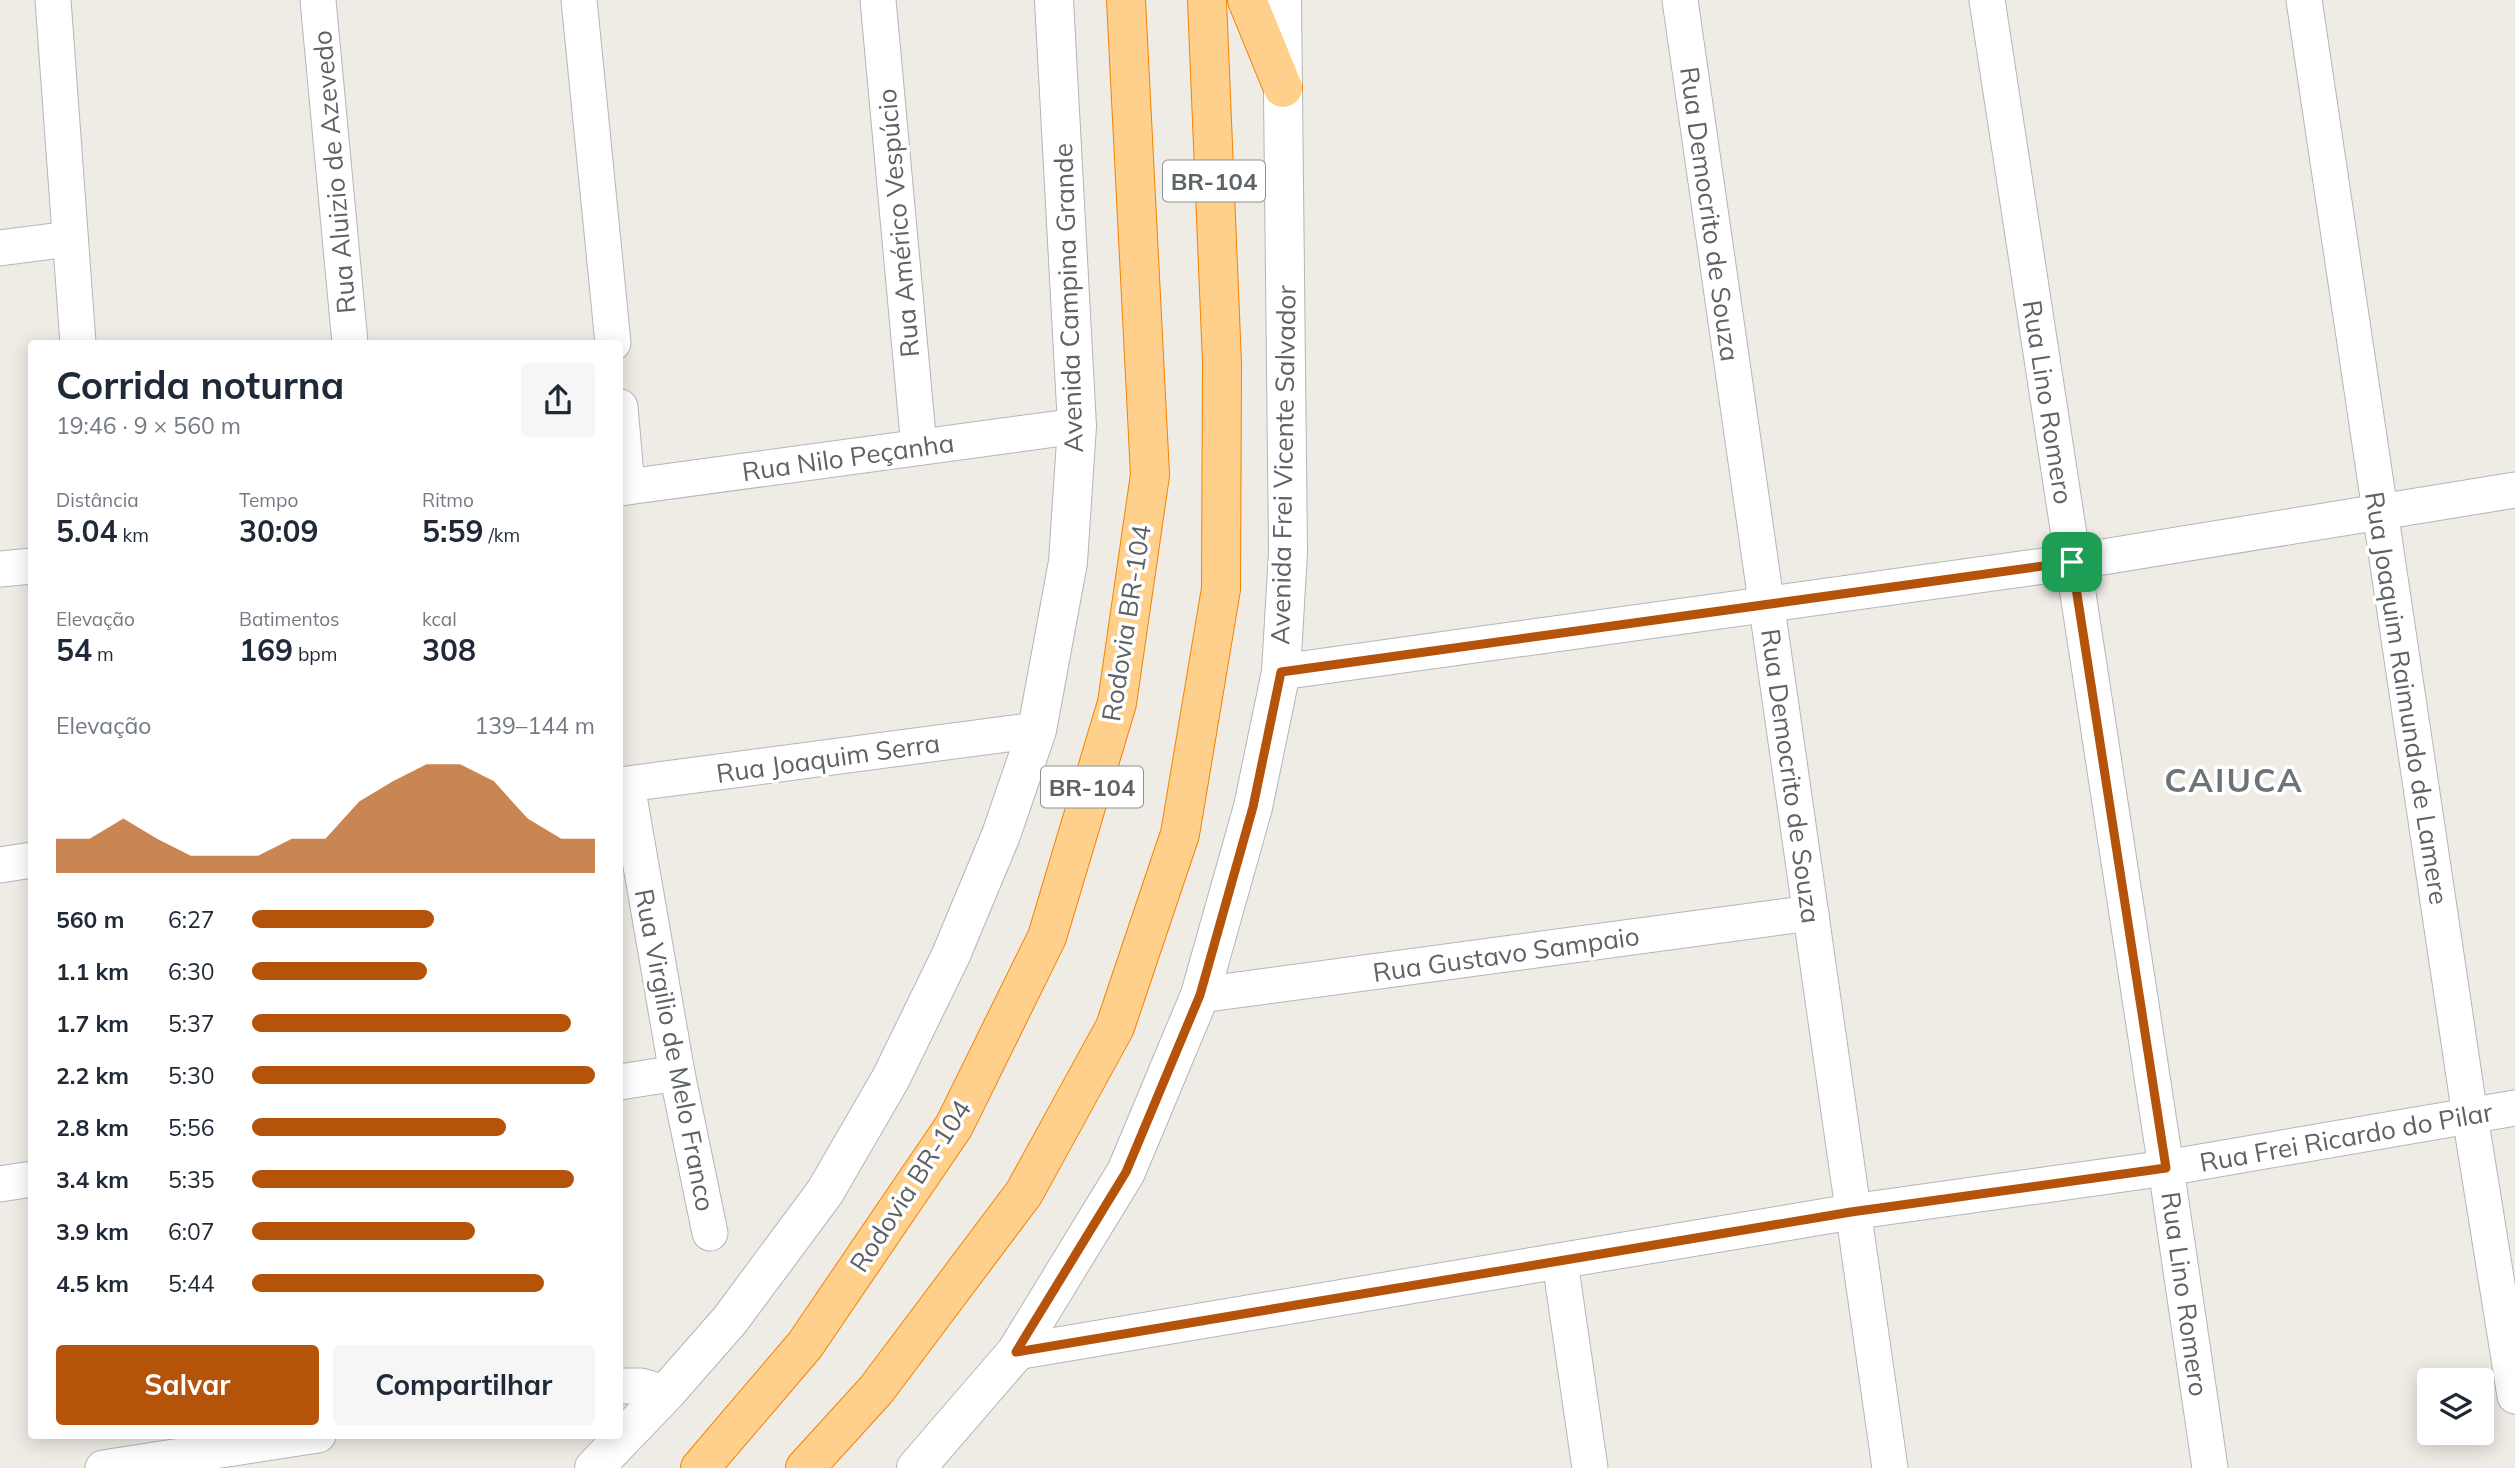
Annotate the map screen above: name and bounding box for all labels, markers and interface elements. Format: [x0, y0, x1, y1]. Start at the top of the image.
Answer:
street label: Rua Aluizio de Azevedo [305, 29, 363, 315]
street label: Rua Democrito de Souza [1673, 65, 1747, 363]
street label: Rua Américo Vespúcio [870, 87, 926, 359]
street label: Avenida Campina Grande [1046, 143, 1090, 453]
road number: BR-104 [1163, 160, 1265, 202]
street label: Avenida Frei Vicente Salvador [1263, 284, 1303, 645]
street label: Rua Lino Romero [2016, 298, 2080, 506]
text: Corrida noturna [56, 361, 344, 409]
button: share [521, 363, 595, 437]
text: 19:46 · 9 × 560 m [56, 411, 241, 440]
street label: Rua Nilo Peçanha [740, 426, 956, 488]
text: Distância [56, 488, 139, 512]
text: Tempo [239, 488, 298, 512]
text: Ritmo [422, 488, 474, 512]
street label: Rua Joaquim Raimundo de Lamere [2358, 489, 2456, 907]
text: 5.04 [56, 512, 117, 550]
text: 30:09 [239, 512, 318, 550]
text: 5:59 [422, 512, 483, 550]
street label: Rodovia BR-104 [1094, 522, 1158, 724]
text: km [117, 523, 149, 547]
text: /km [483, 523, 520, 547]
pin [2042, 532, 2102, 592]
icon: arrive [2053, 543, 2091, 581]
text: Elevação [56, 607, 135, 631]
text: Batimentos [239, 607, 339, 631]
text: kcal [422, 607, 457, 631]
street label: Rua Democrito de Souza [1754, 627, 1828, 925]
text: 54 [56, 631, 92, 669]
text: 169 [239, 631, 293, 669]
text: 308 [422, 631, 476, 669]
text: m [92, 642, 114, 666]
text: bpm [293, 642, 337, 666]
text: Elevação [56, 711, 151, 740]
text: 139–144 m [474, 711, 595, 740]
street label: Rua Joaquim Serra [714, 726, 942, 790]
district label: CAIUCA [2164, 759, 2304, 800]
road number: BR-104 [1041, 766, 1143, 808]
street label: Rua Virgilio de Melo Franco [628, 886, 722, 1214]
text: 560 m [56, 905, 124, 934]
text: 6:27 [168, 905, 215, 934]
street label: Rua Gustavo Sampaio [1371, 919, 1641, 989]
text: 1.1 km [56, 957, 129, 986]
text: 6:30 [168, 957, 215, 986]
text: 1.7 km [56, 1009, 129, 1038]
text: 5:37 [168, 1009, 215, 1038]
text: 2.2 km [56, 1061, 129, 1090]
text: 5:30 [168, 1061, 215, 1090]
street label: Rodovia BR-104 [842, 1094, 978, 1278]
street label: Rua Frei Ricardo do Pilar [2197, 1095, 2496, 1179]
text: 2.8 km [56, 1113, 129, 1142]
text: 5:56 [168, 1113, 215, 1142]
text: 3.4 km [56, 1165, 129, 1194]
text: 5:35 [168, 1165, 215, 1194]
street label: Rua Lino Romero [2154, 1190, 2216, 1398]
text: 3.9 km [56, 1217, 129, 1246]
text: 6:07 [168, 1217, 215, 1246]
text: 4.5 km [56, 1269, 129, 1298]
text: 5:44 [168, 1269, 215, 1298]
button: Salvar [56, 1345, 319, 1425]
button: Compartilhar [333, 1345, 595, 1425]
map controls [2417, 1368, 2494, 1445]
button: layers [2417, 1368, 2494, 1445]

